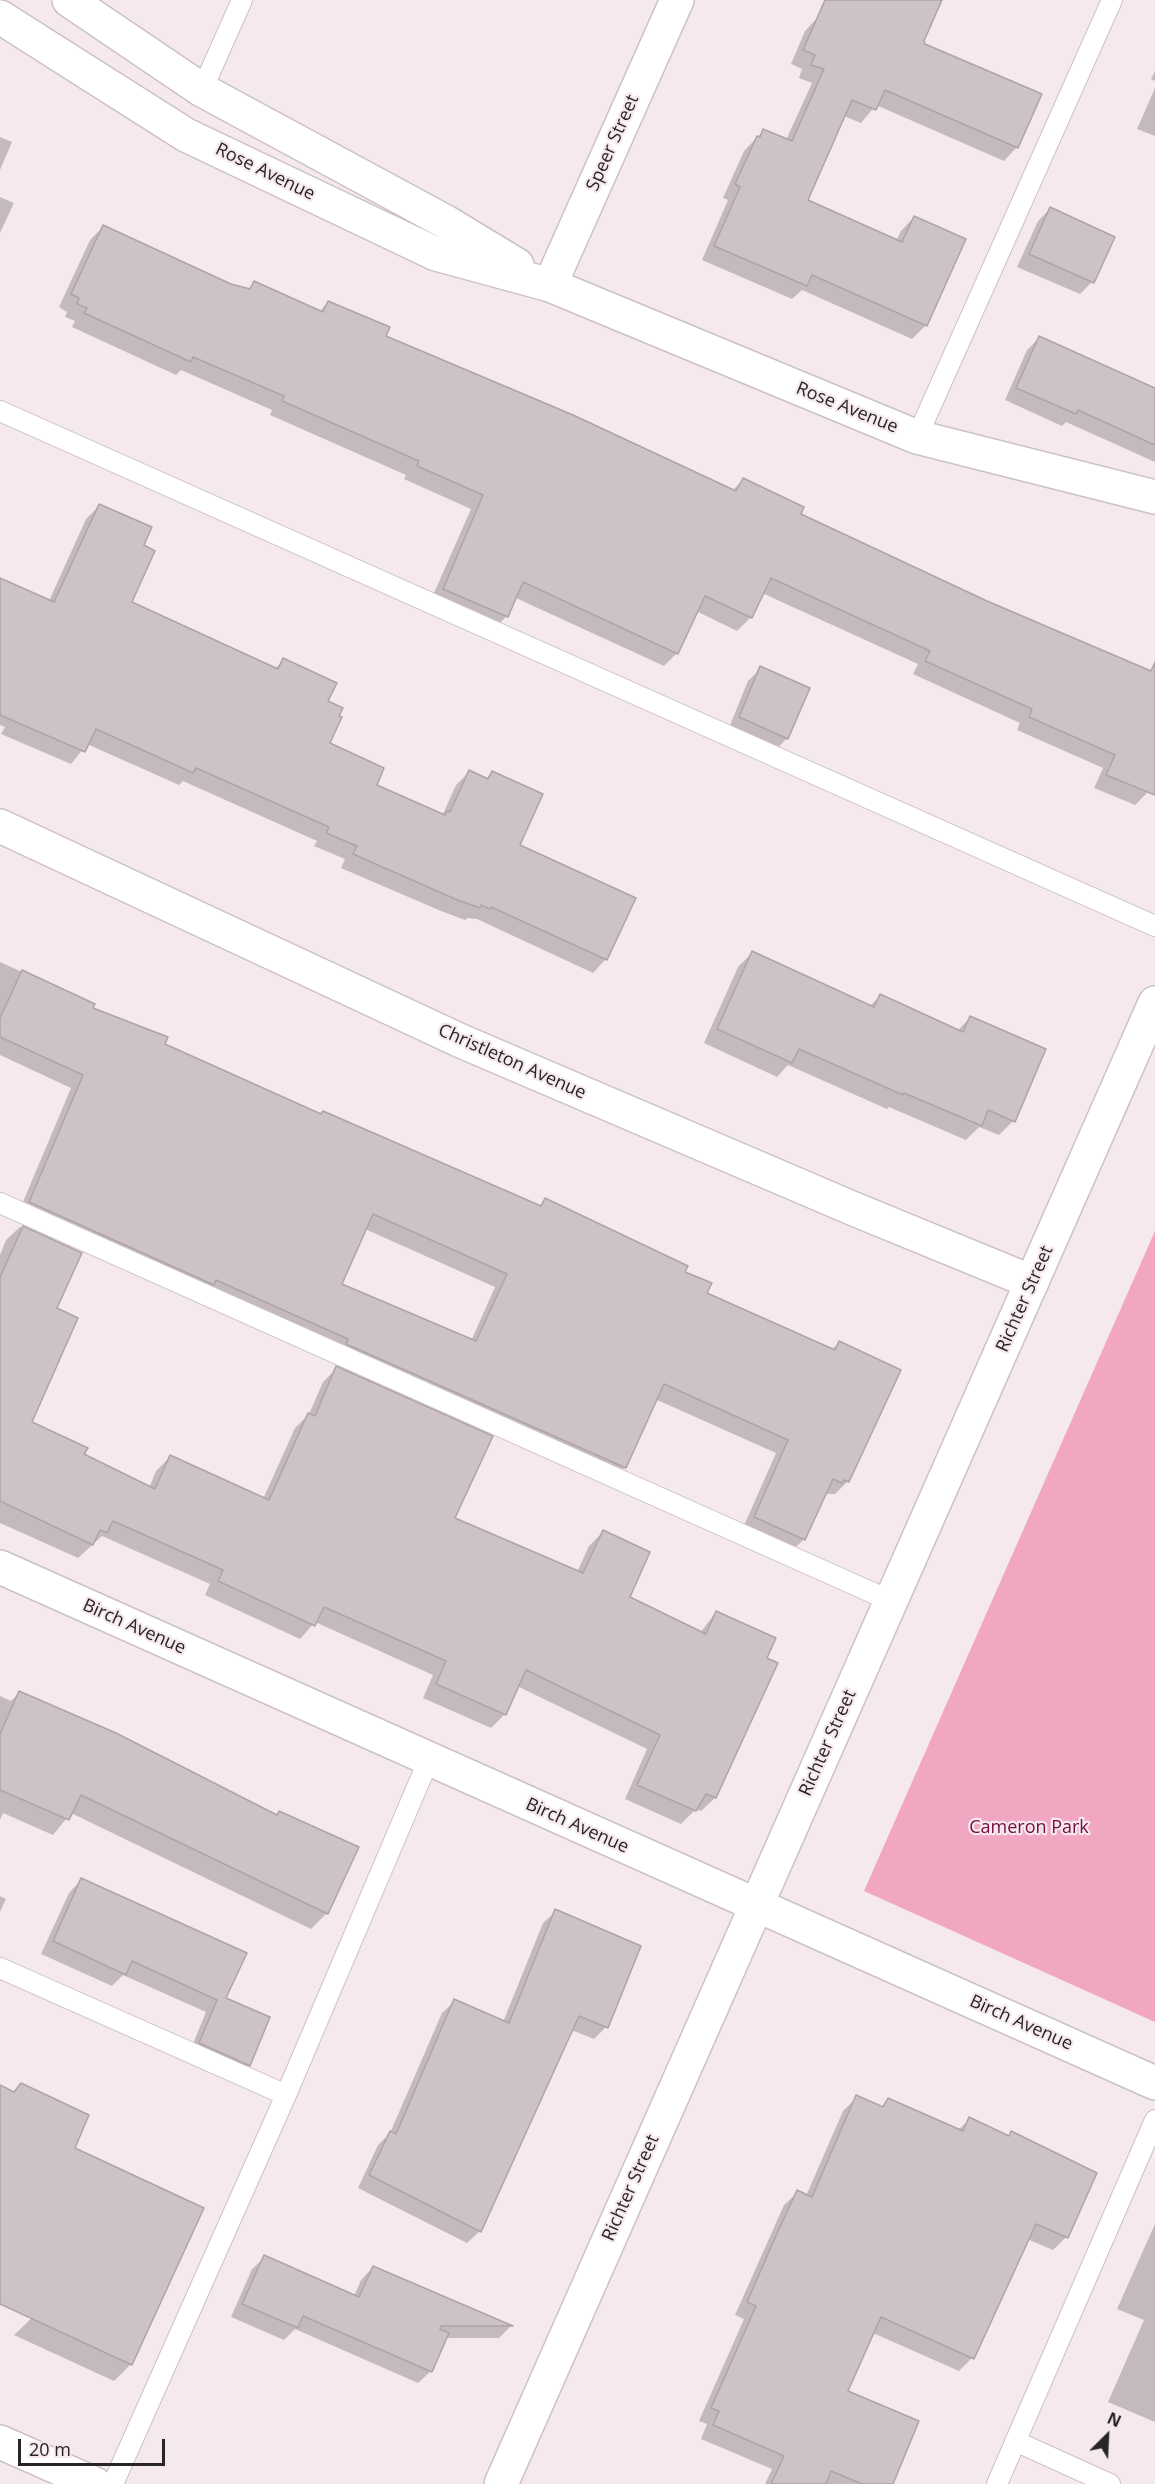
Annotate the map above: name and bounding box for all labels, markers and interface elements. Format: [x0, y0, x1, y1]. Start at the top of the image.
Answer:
street label: Speer Street [582, 91, 644, 195]
street label: Rose Avenue [212, 139, 318, 205]
street label: Rose Avenue [793, 378, 901, 438]
street label: Christleton Avenue [435, 1020, 589, 1104]
street label: Richter Street [992, 1242, 1058, 1356]
street label: Birch Avenue [79, 1595, 189, 1659]
street label: Richter Street [795, 1686, 861, 1800]
street label: Birch Avenue [522, 1794, 632, 1858]
park label: Cameron Park [969, 1817, 1089, 1839]
street label: Birch Avenue [966, 1991, 1076, 2055]
street label: Richter Street [598, 2131, 664, 2245]
north arrow [1077, 2406, 1137, 2466]
text: N [1104, 2407, 1125, 2432]
scale bar [21, 2427, 168, 2465]
text: 20 m [29, 2437, 71, 2461]

